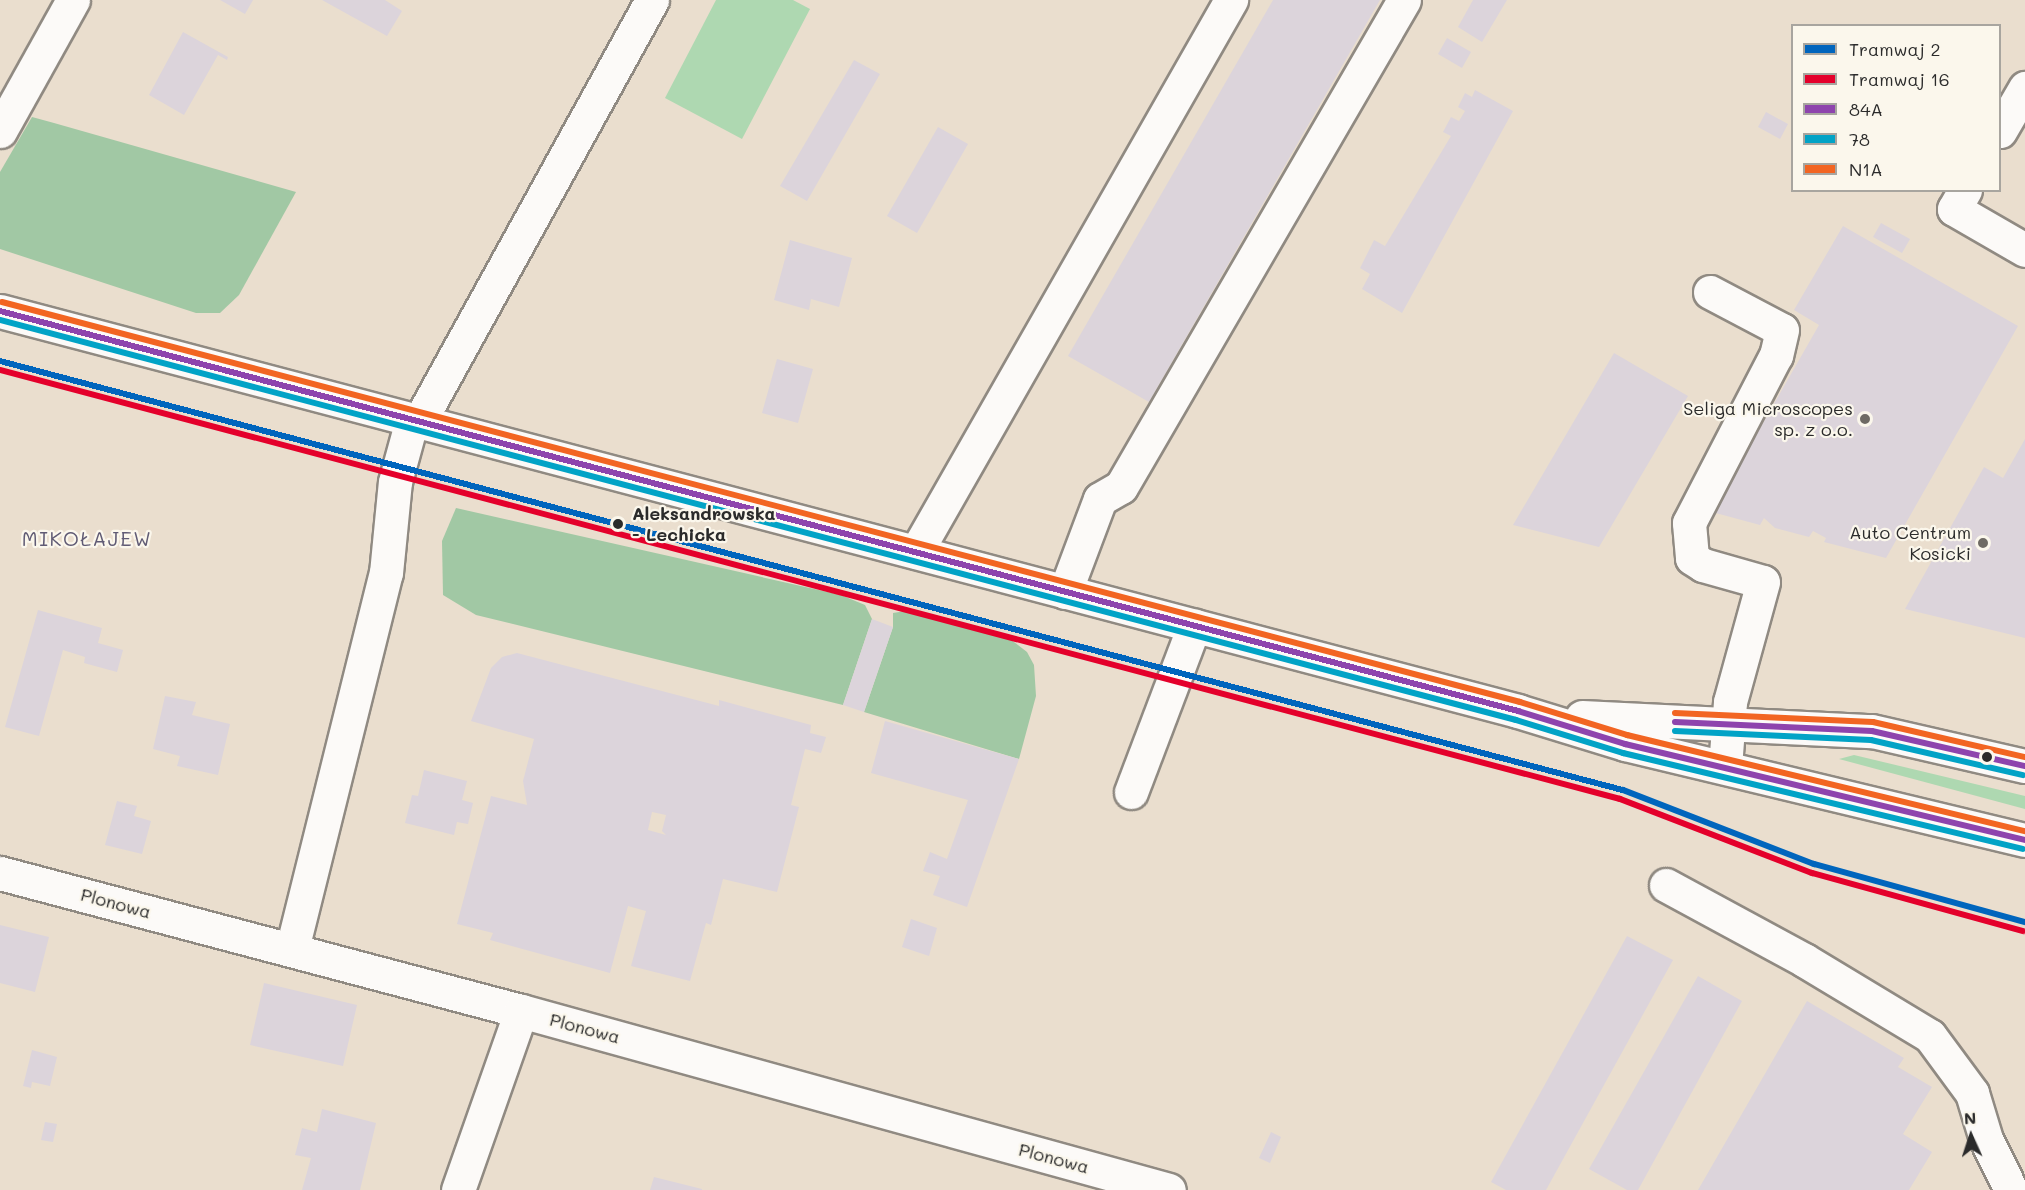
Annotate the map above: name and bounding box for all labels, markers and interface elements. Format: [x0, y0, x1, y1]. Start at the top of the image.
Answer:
legend [1791, 24, 2001, 192]
text: Tramwaj 2 [1849, 37, 1941, 61]
text: Tramwaj 16 [1849, 67, 1950, 91]
text: 84A [1849, 97, 1883, 121]
text: 78 [1849, 127, 1870, 151]
text: N1A [1849, 157, 1883, 181]
place label: Seliga Microscopes sp. z o.o. [1683, 398, 1853, 440]
marker: Seliga Microscopes sp. z o.o. [1858, 412, 1872, 426]
place label: Aleksandrowska - Lechicka [632, 503, 776, 546]
marker: Aleksandrowska - Lechicka [609, 515, 627, 533]
place label: Auto Centrum Kosicki [1849, 522, 1971, 564]
district label: MIKOŁAJEW [22, 526, 152, 550]
marker: Auto Centrum Kosicki [1976, 536, 1990, 550]
unlabelled marker [1981, 751, 1993, 763]
street label: Plonowa [78, 883, 154, 923]
street label: Plonowa [547, 1008, 623, 1048]
north arrow [1941, 1106, 2001, 1166]
text: N [1963, 1107, 1977, 1128]
street label: Plonowa [1016, 1138, 1092, 1178]

